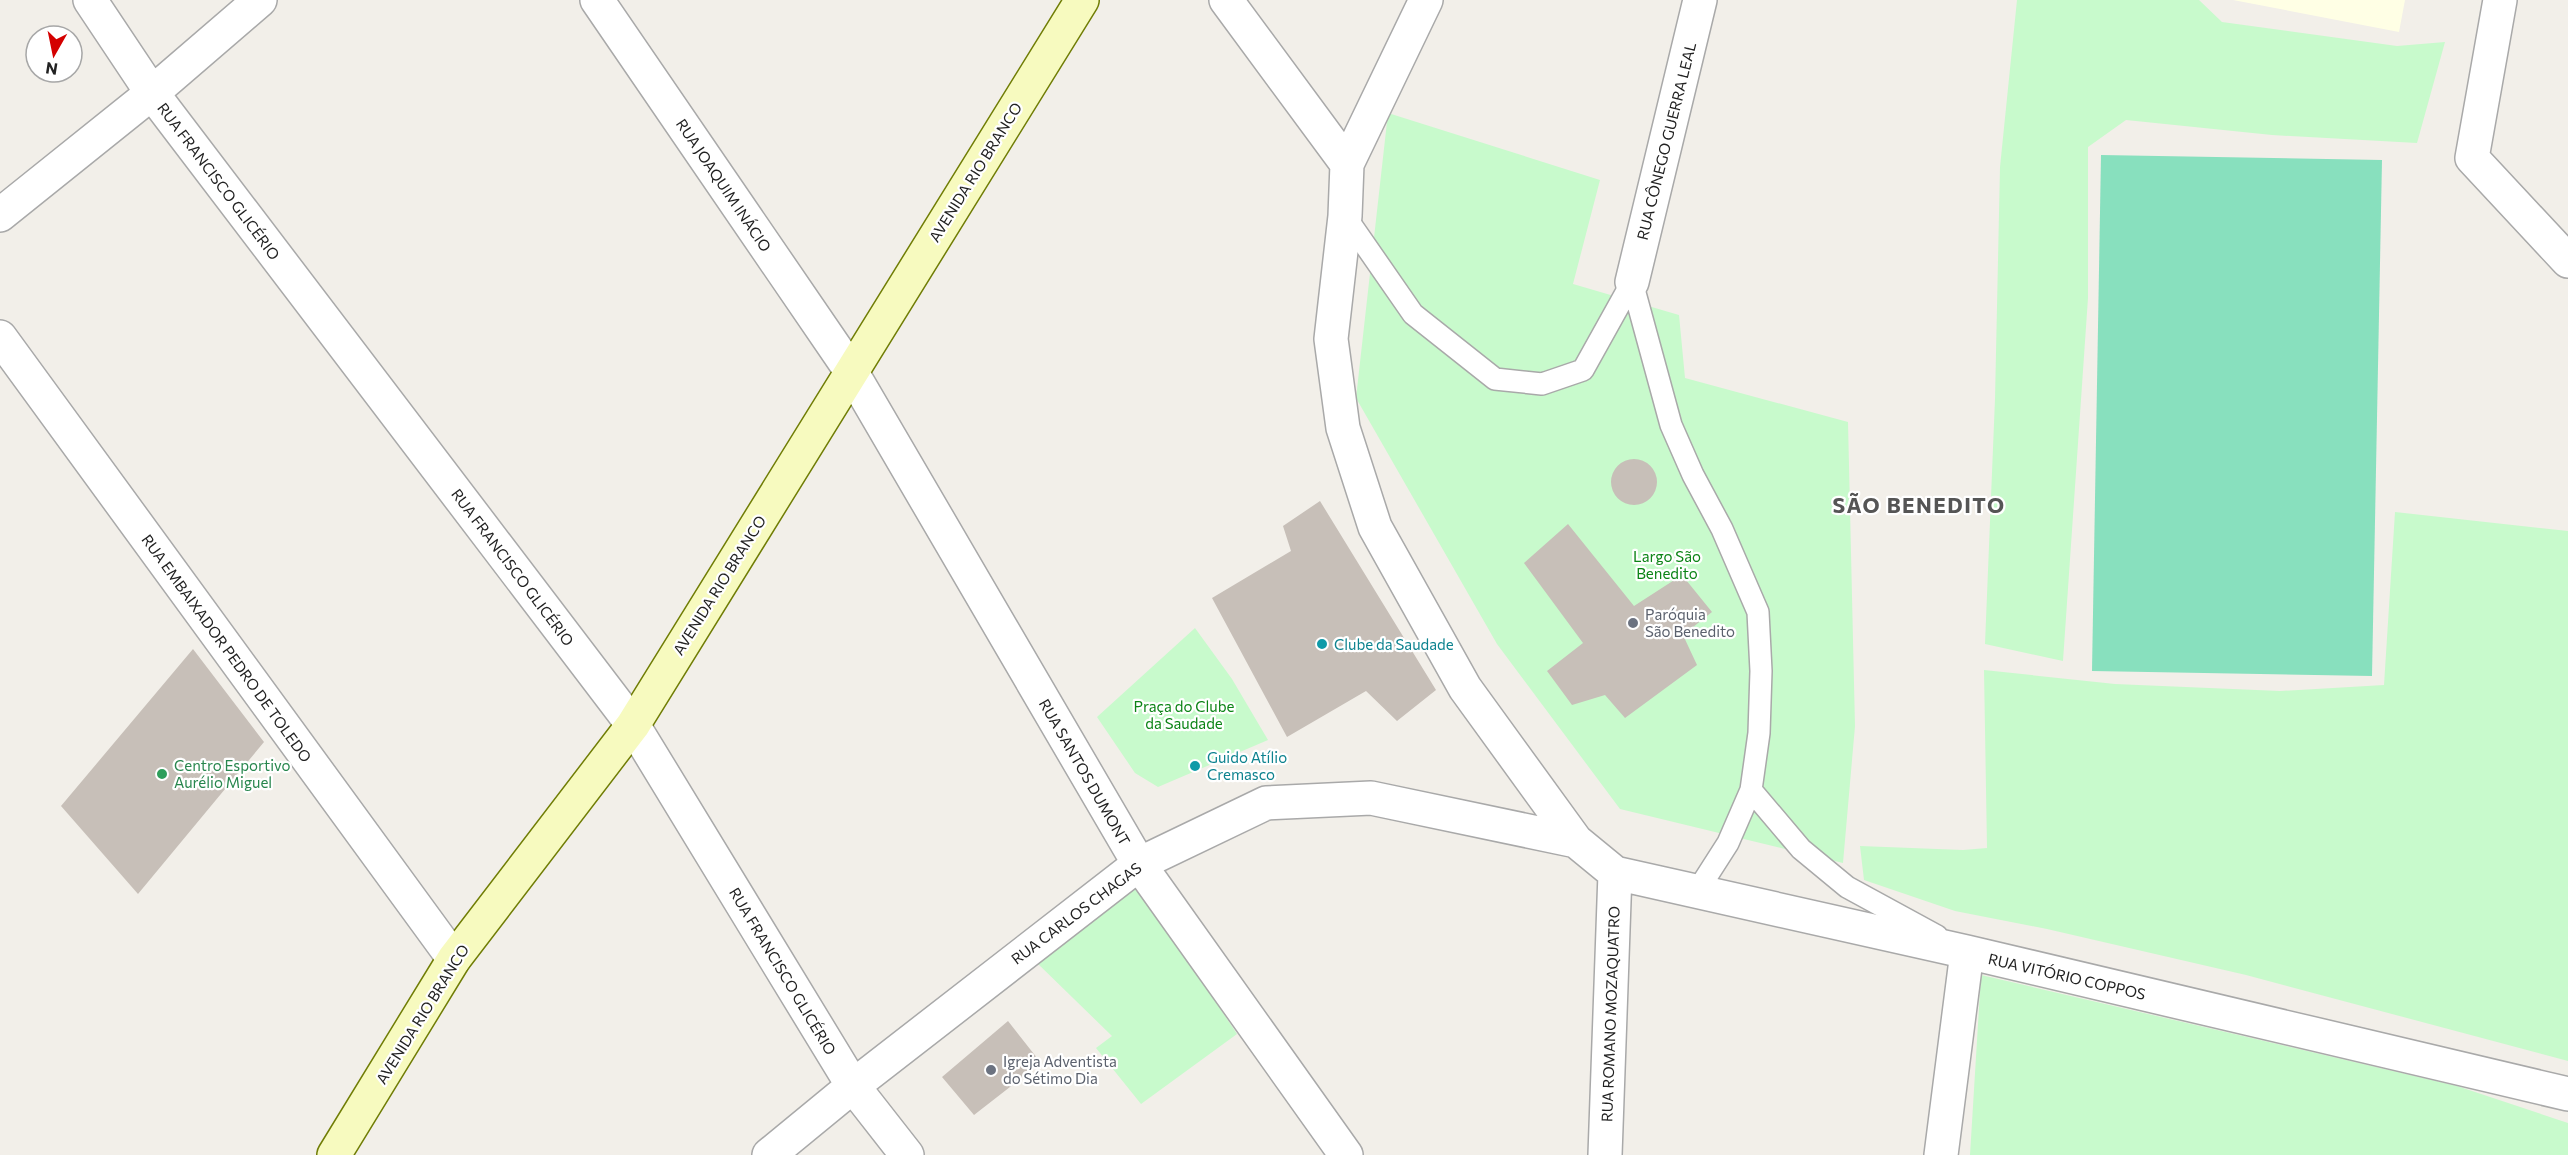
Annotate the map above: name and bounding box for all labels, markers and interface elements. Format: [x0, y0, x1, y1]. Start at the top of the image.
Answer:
north arrow [24, 24, 84, 84]
street label: RUA CÔNEGO GUERRA LEAL [1632, 40, 1699, 242]
text: N [44, 59, 59, 80]
street label: RUA FRANCISCO GLICÉRIO [154, 98, 285, 263]
street label: AVENIDA RIO BRANCO [925, 99, 1025, 245]
street label: RUA JOAQUIM INÁCIO [673, 115, 776, 255]
street label: RUA FRANCISCO GLICÉRIO [448, 484, 579, 649]
district label: SÃO BENEDITO [1832, 492, 2006, 517]
street label: AVENIDA RIO BRANCO [669, 512, 769, 658]
street label: RUA EMBAIXADOR PEDRO DE TOLEDO [138, 531, 316, 765]
park label: Largo São Benedito [1633, 547, 1701, 582]
place label: Paróquia São Benedito [1645, 605, 1735, 640]
marker: Paróquia São Benedito [1626, 616, 1640, 630]
place label: Clube da Saudade [1334, 635, 1454, 653]
marker: Clube da Saudade [1315, 637, 1329, 651]
street label: RUA SANTOS DUMONT [1036, 696, 1135, 849]
park label: Praça do Clube da Saudade [1134, 697, 1235, 732]
place label: Guido Atílio Cremasco [1207, 748, 1287, 783]
place label: Centro Esportivo Aurélio Miguel [174, 756, 290, 791]
marker: Guido Atílio Cremasco [1188, 759, 1202, 773]
marker: Centro Esportivo Aurélio Miguel [155, 767, 169, 781]
street label: RUA CARLOS CHAGAS [1008, 858, 1145, 968]
street label: RUA FRANCISCO GLICÉRIO [726, 884, 841, 1058]
street label: RUA ROMANO MOZAQUATRO [1597, 906, 1623, 1122]
street label: AVENIDA RIO BRANCO [372, 941, 472, 1087]
street label: RUA VITÓRIO COPPOS [1986, 948, 2148, 1003]
place label: Igreja Adventista do Sétimo Dia [1003, 1052, 1117, 1087]
marker: Igreja Adventista do Sétimo Dia [984, 1063, 998, 1077]

